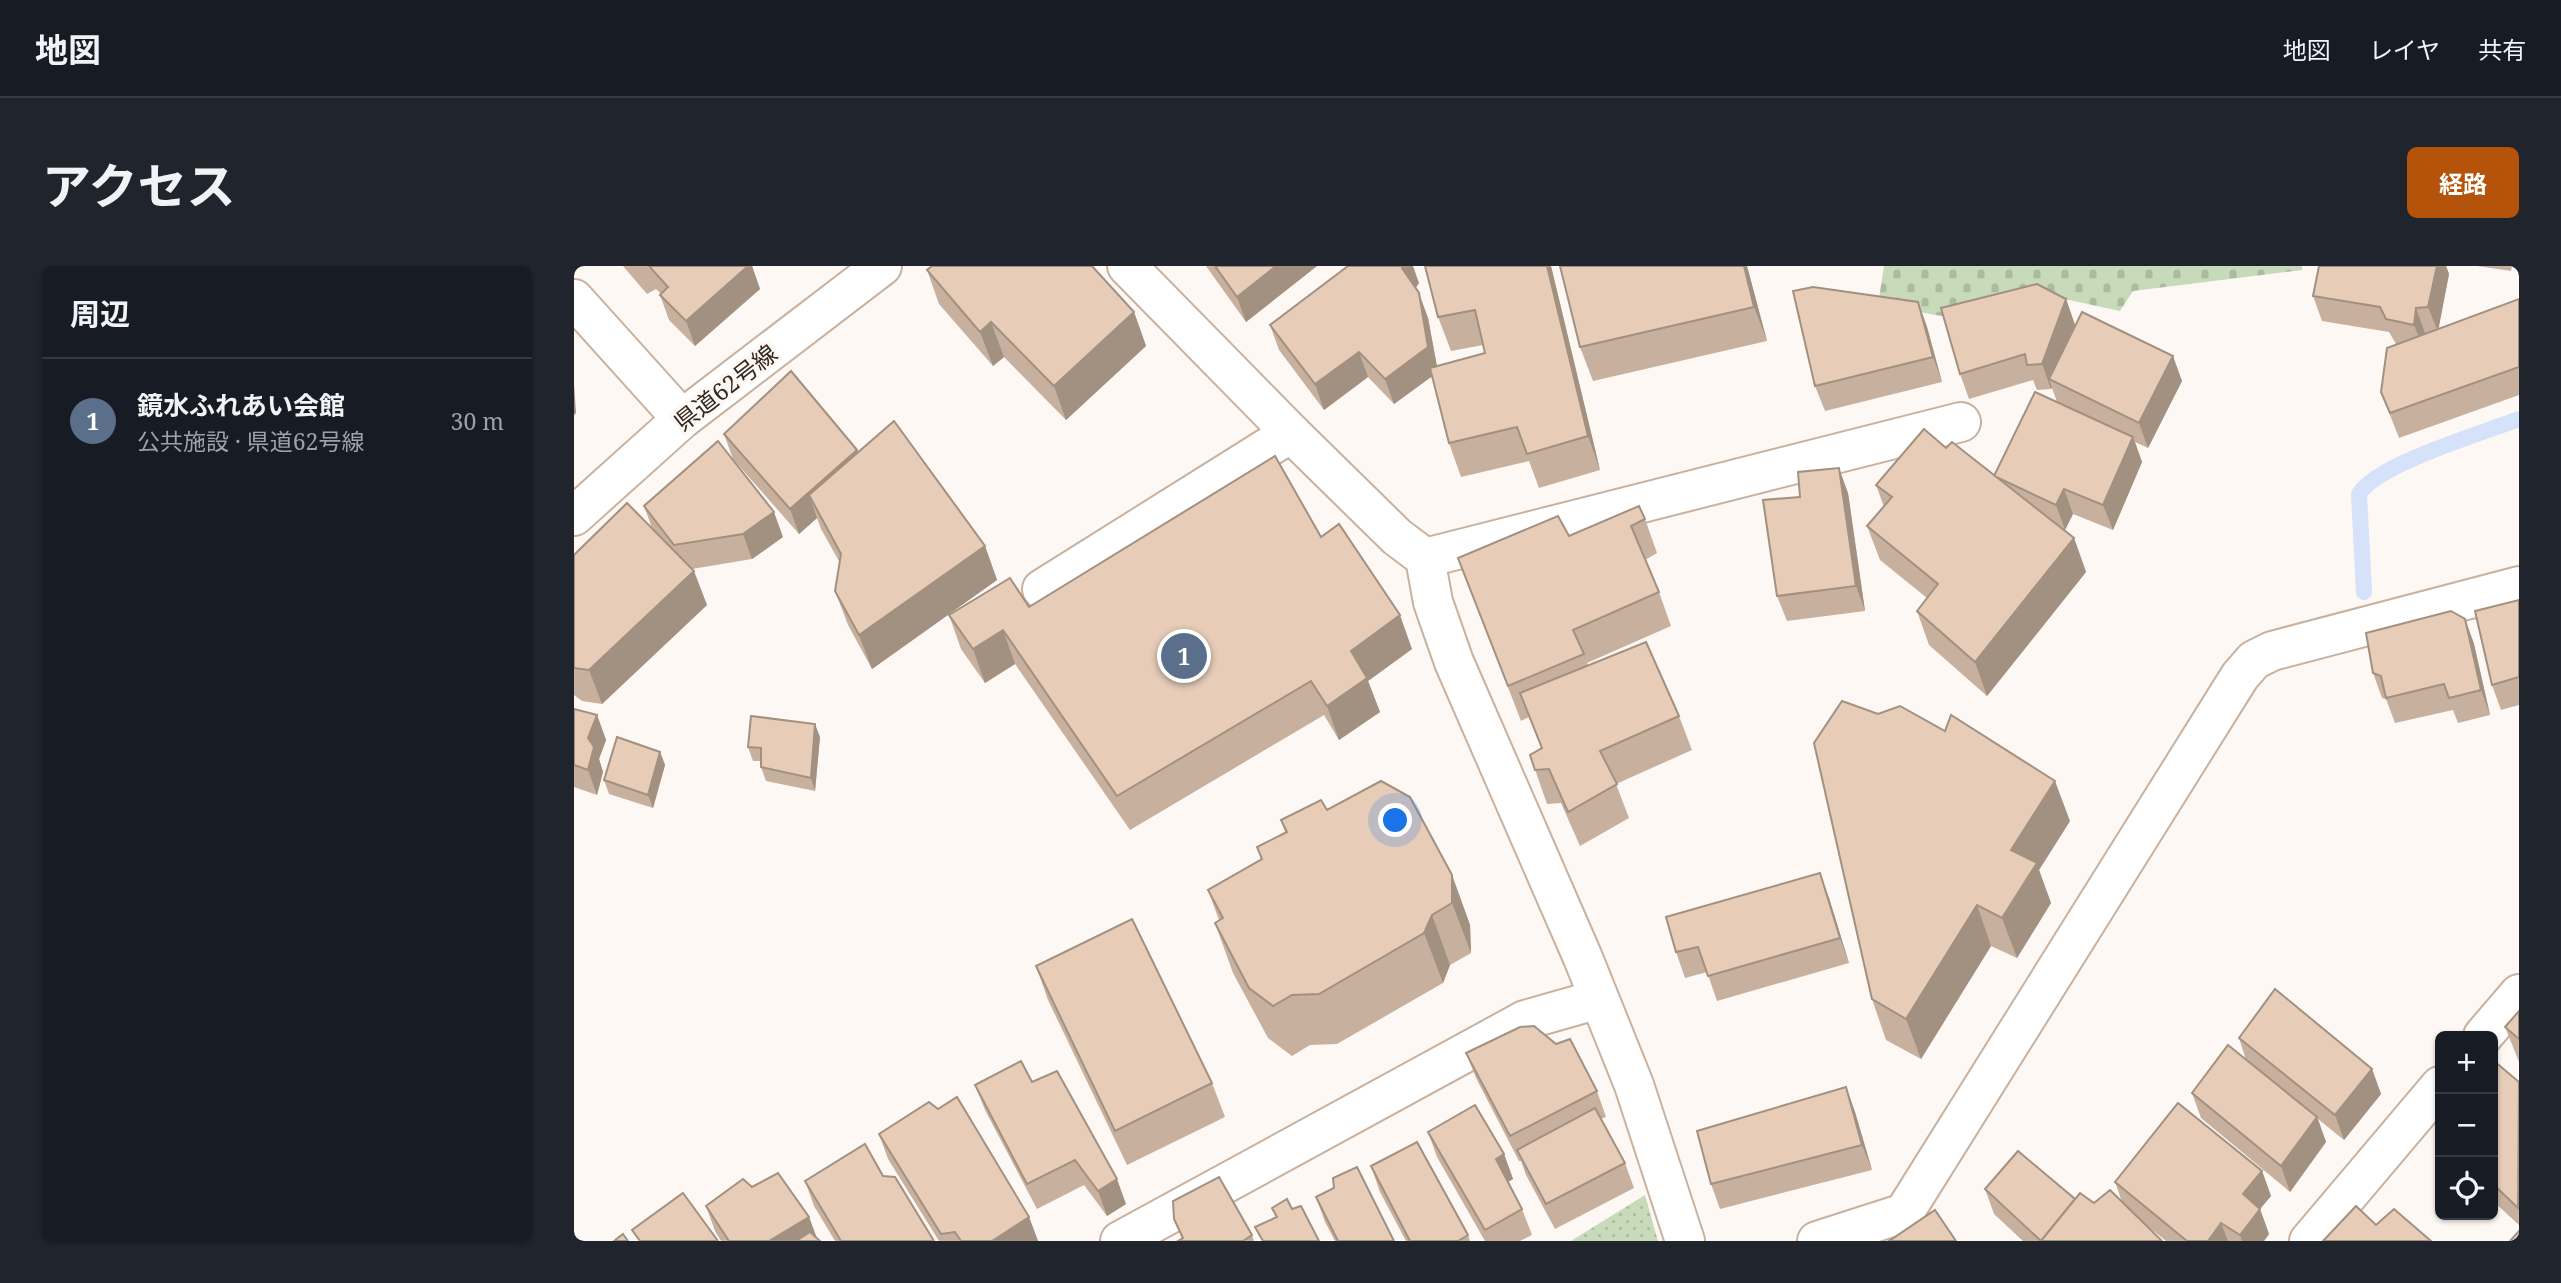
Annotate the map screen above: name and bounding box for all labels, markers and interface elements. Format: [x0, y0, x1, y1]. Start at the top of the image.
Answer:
text: 地図 [35, 27, 101, 72]
text: 地図 [2283, 33, 2331, 66]
text: レイヤ [2369, 33, 2440, 66]
text: 共有 [2478, 33, 2526, 66]
button: 経路 [2407, 147, 2519, 218]
text: アクセス [42, 152, 236, 218]
text: 周辺 [70, 293, 130, 334]
street label: 県道62号線 [666, 336, 784, 438]
text: 鏡水ふれあい会館 [137, 387, 345, 423]
text: 1 [87, 405, 100, 437]
text: 30 m [451, 405, 504, 437]
text: 公共施設 · 県道62号線 [137, 425, 364, 457]
pin: 1 [1161, 630, 1207, 682]
your location [1378, 803, 1412, 837]
map controls [2435, 1031, 2498, 1220]
button: + [2435, 1031, 2498, 1094]
button: − [2435, 1094, 2498, 1157]
button: locate [2435, 1157, 2498, 1220]

